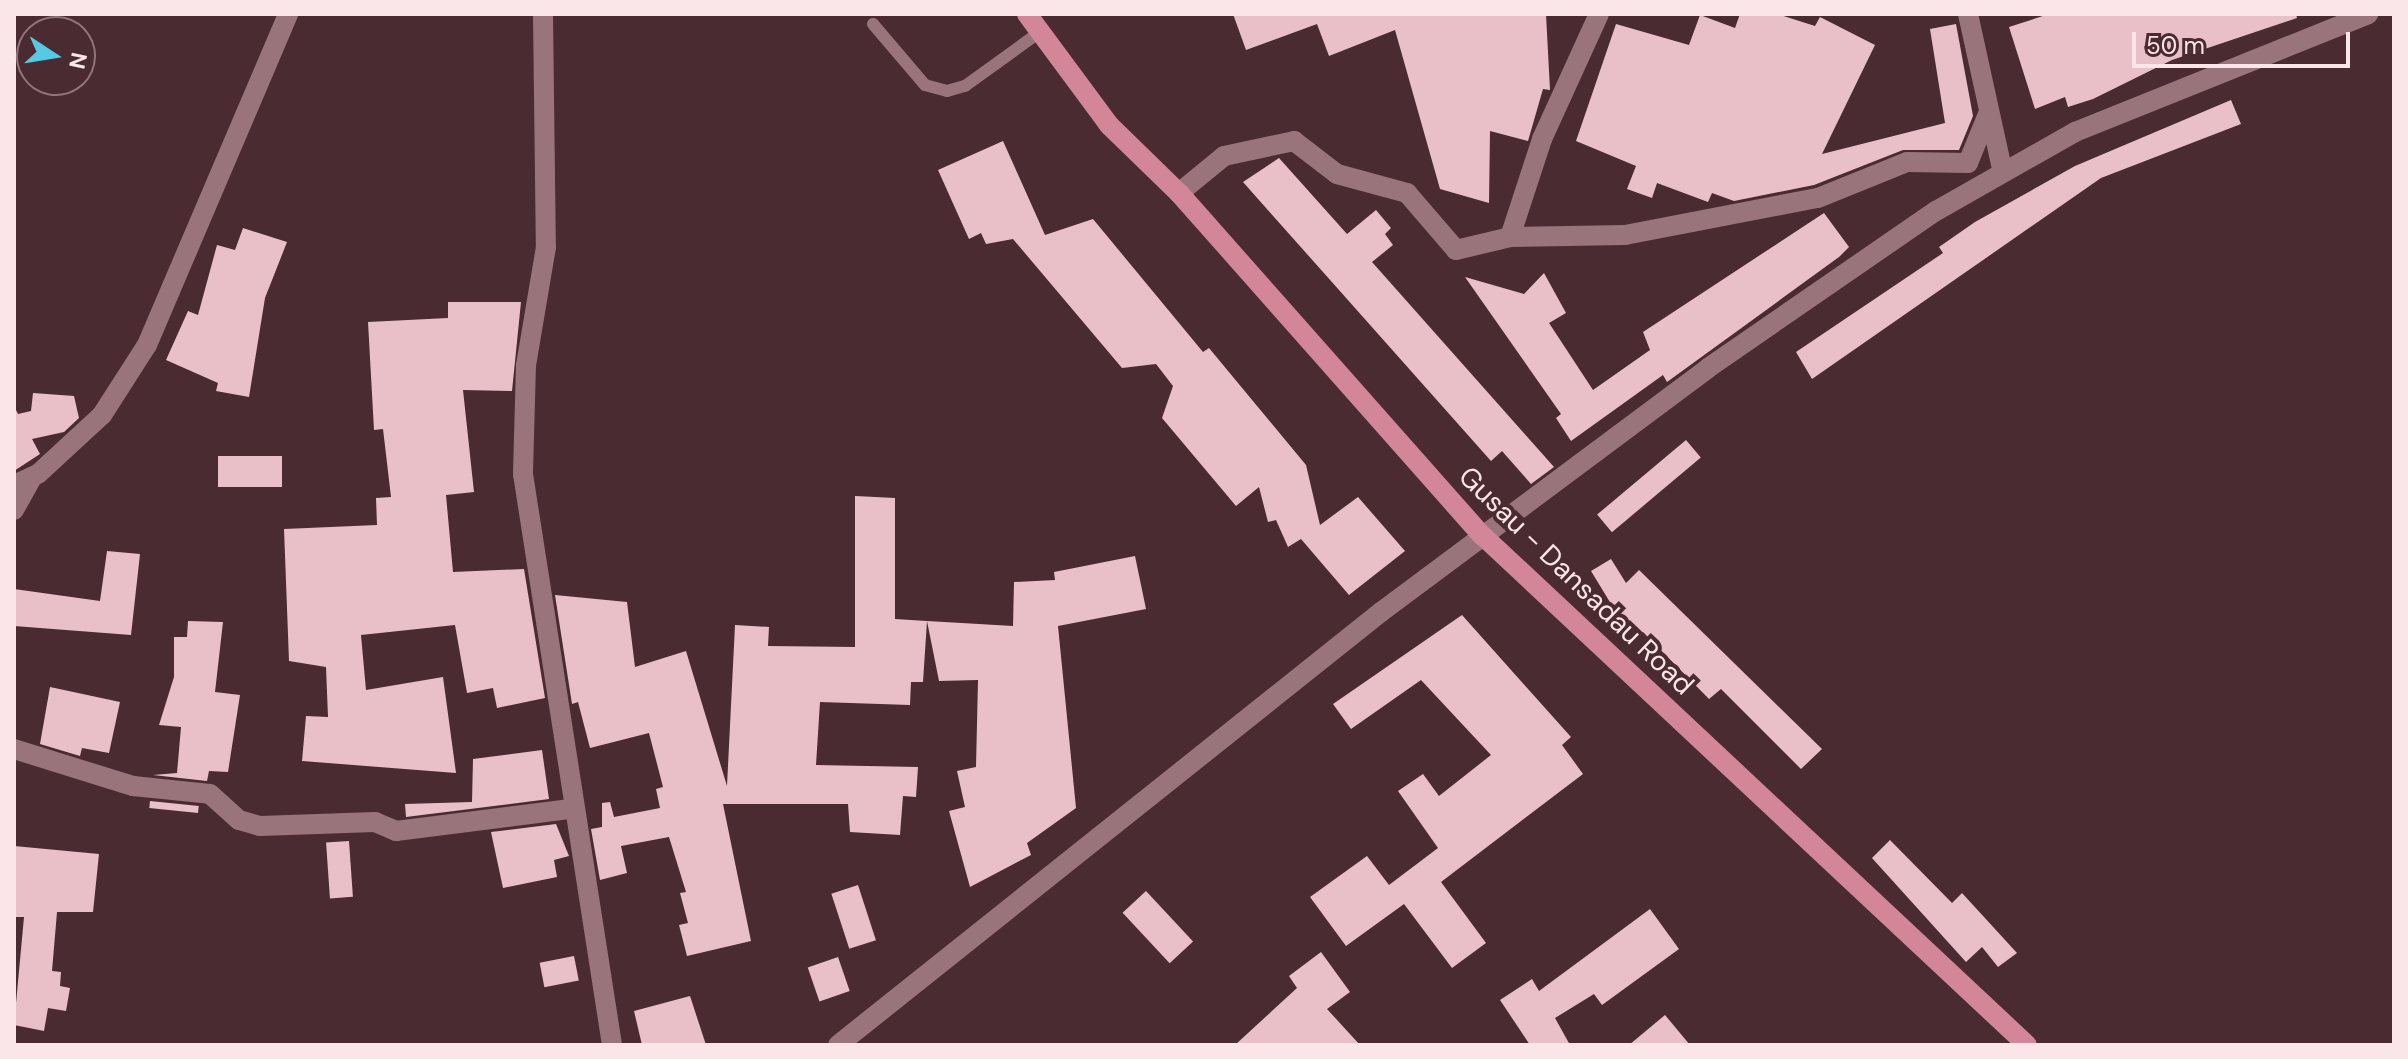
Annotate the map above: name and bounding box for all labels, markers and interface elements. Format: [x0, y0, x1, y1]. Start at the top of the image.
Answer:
north arrow [16, 16, 96, 96]
scale bar [2136, 16, 2354, 66]
text: 50 m [2146, 30, 2205, 61]
text: N [62, 50, 94, 72]
street label: Gusau - Dansadau Road [1451, 460, 1701, 702]

